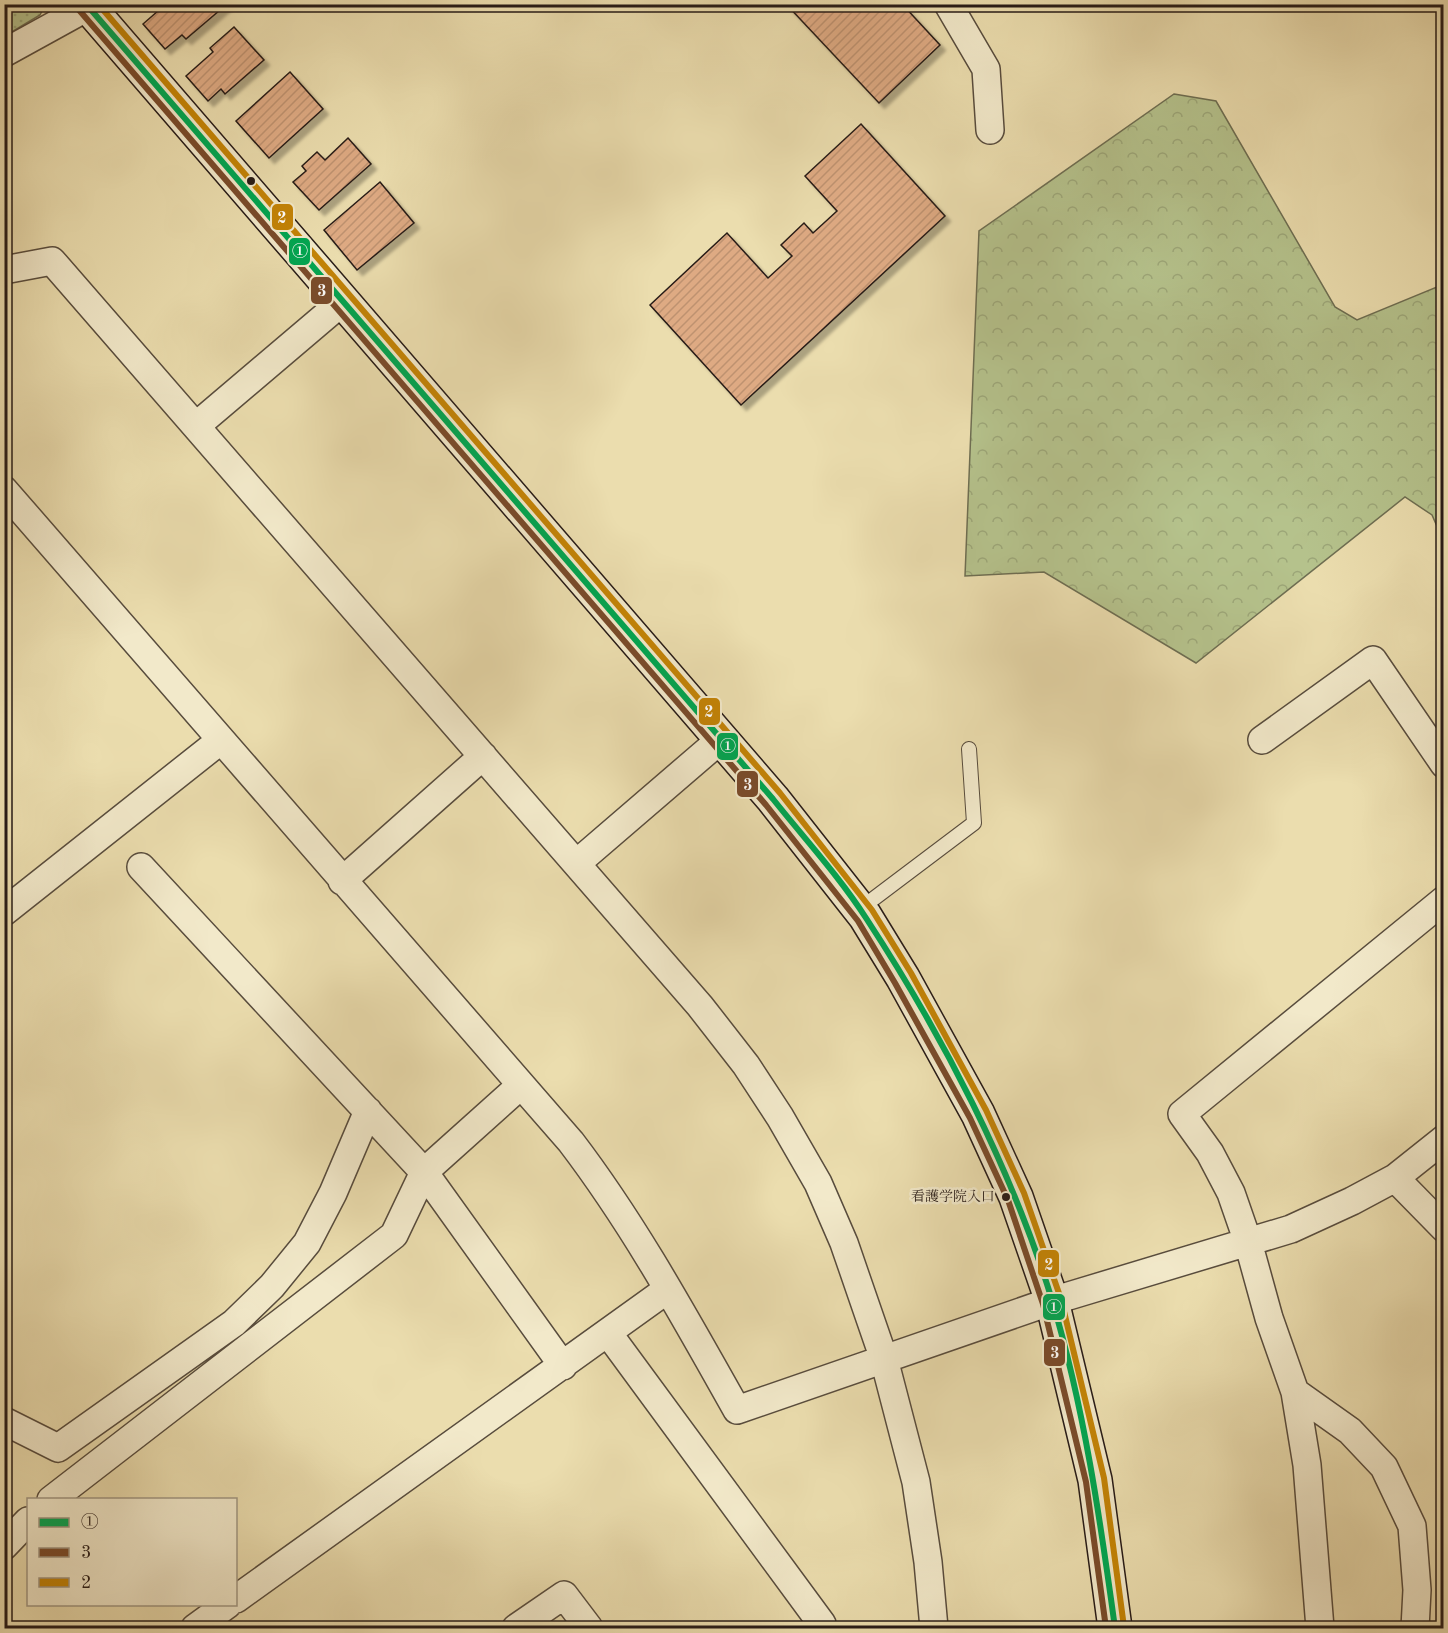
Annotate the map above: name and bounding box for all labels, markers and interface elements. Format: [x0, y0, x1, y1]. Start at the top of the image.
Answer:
unlabelled marker [245, 175, 257, 187]
line badge: 2 [271, 203, 294, 231]
text: 2 [277, 211, 287, 227]
line badge: ① [288, 237, 311, 266]
text: ① [292, 243, 308, 261]
line badge: 3 [310, 276, 333, 305]
text: 3 [317, 284, 327, 300]
line badge: 2 [698, 697, 721, 726]
text: 2 [704, 705, 714, 721]
line badge: ① [716, 732, 739, 761]
text: ① [720, 738, 736, 756]
line badge: 3 [736, 770, 759, 798]
text: 3 [743, 778, 753, 794]
place label: 看護学院入口 [911, 1189, 995, 1204]
marker: 看護学院入口 [1000, 1191, 1012, 1203]
line badge: 2 [1037, 1249, 1060, 1278]
text: 2 [1044, 1258, 1054, 1274]
line badge: ① [1042, 1293, 1066, 1321]
text: ① [1046, 1299, 1062, 1317]
line badge: 3 [1043, 1338, 1066, 1367]
text: 3 [1050, 1346, 1060, 1362]
legend [27, 1498, 237, 1606]
text: ① [81, 1513, 99, 1532]
text: 3 [81, 1544, 91, 1562]
text: 2 [81, 1574, 91, 1592]

